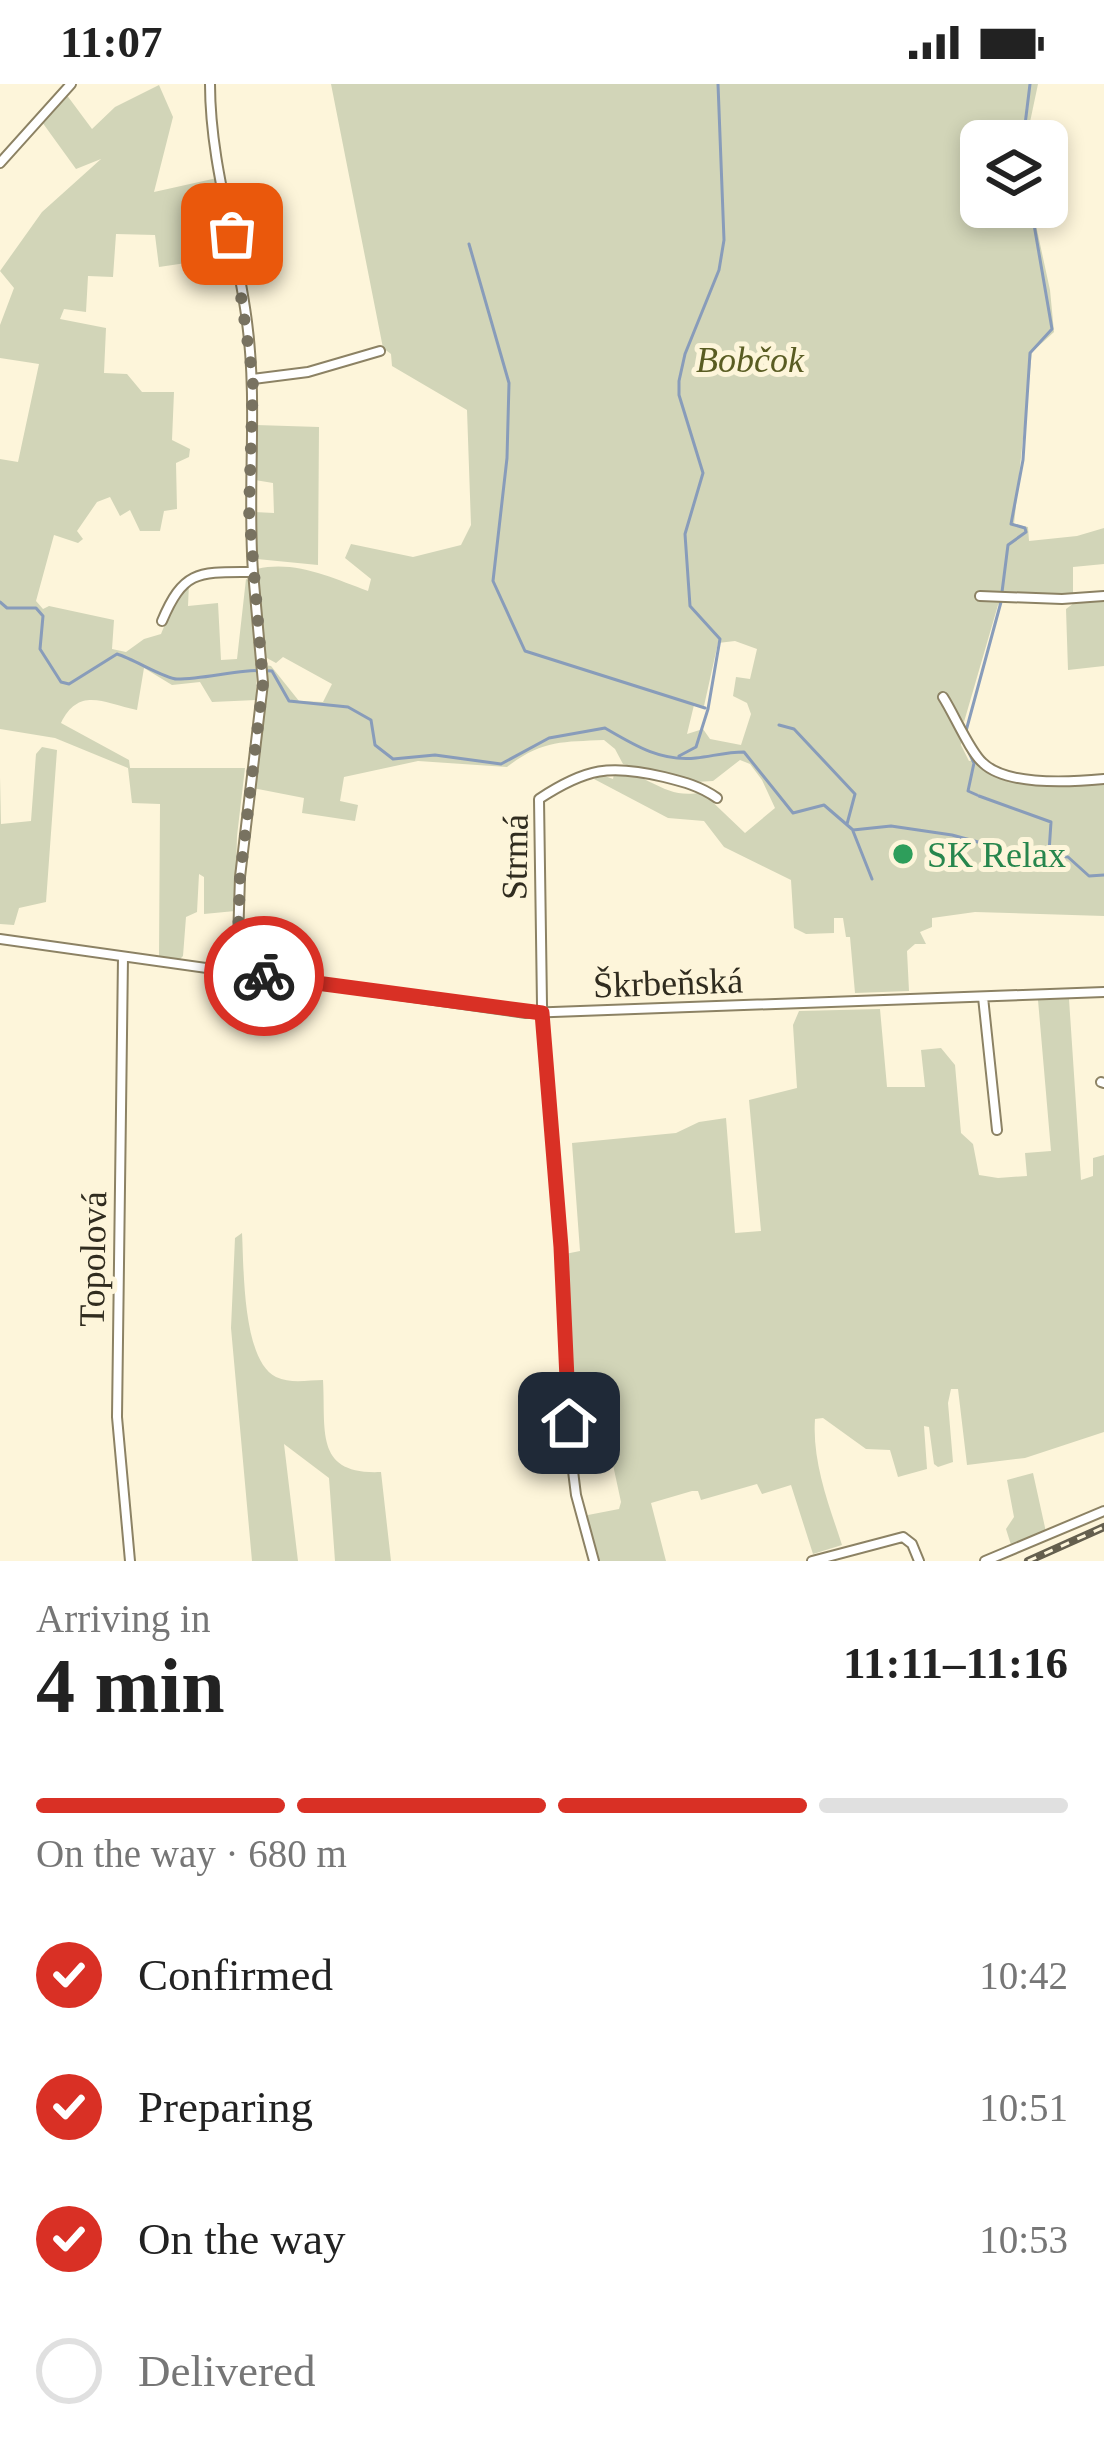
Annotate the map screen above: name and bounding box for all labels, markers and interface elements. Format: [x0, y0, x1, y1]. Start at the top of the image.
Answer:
text: 11:07 [60, 17, 163, 67]
map controls [960, 120, 1068, 228]
button: layers [960, 120, 1068, 228]
pin [181, 183, 283, 285]
icon: bag [199, 201, 265, 267]
park label: Bobčok [696, 340, 805, 380]
street label: Strmá [494, 814, 536, 900]
place label: SK Relax [927, 835, 1066, 875]
marker: SK Relax [890, 841, 916, 867]
courier [204, 916, 324, 1036]
icon: bike [231, 943, 297, 1009]
street label: Škrbeňská [592, 960, 744, 1006]
street label: Topolová [72, 1191, 114, 1327]
pin [518, 1372, 620, 1474]
icon: home [536, 1390, 602, 1456]
text: Arriving in [36, 1597, 210, 1640]
text: 11:11–11:16 [843, 1638, 1068, 1688]
text: 4 min [36, 1642, 225, 1729]
text: On the way · 680 m [36, 1832, 347, 1875]
icon: check [36, 1942, 102, 2008]
text: Confirmed [138, 1950, 333, 2000]
text: 10:42 [979, 1954, 1068, 1997]
icon: check [36, 2074, 102, 2140]
text: Preparing [138, 2082, 313, 2132]
text: 10:51 [979, 2086, 1068, 2129]
icon: check [36, 2206, 102, 2272]
text: On the way [138, 2214, 345, 2264]
text: 10:53 [979, 2218, 1068, 2261]
text: Delivered [138, 2346, 315, 2396]

